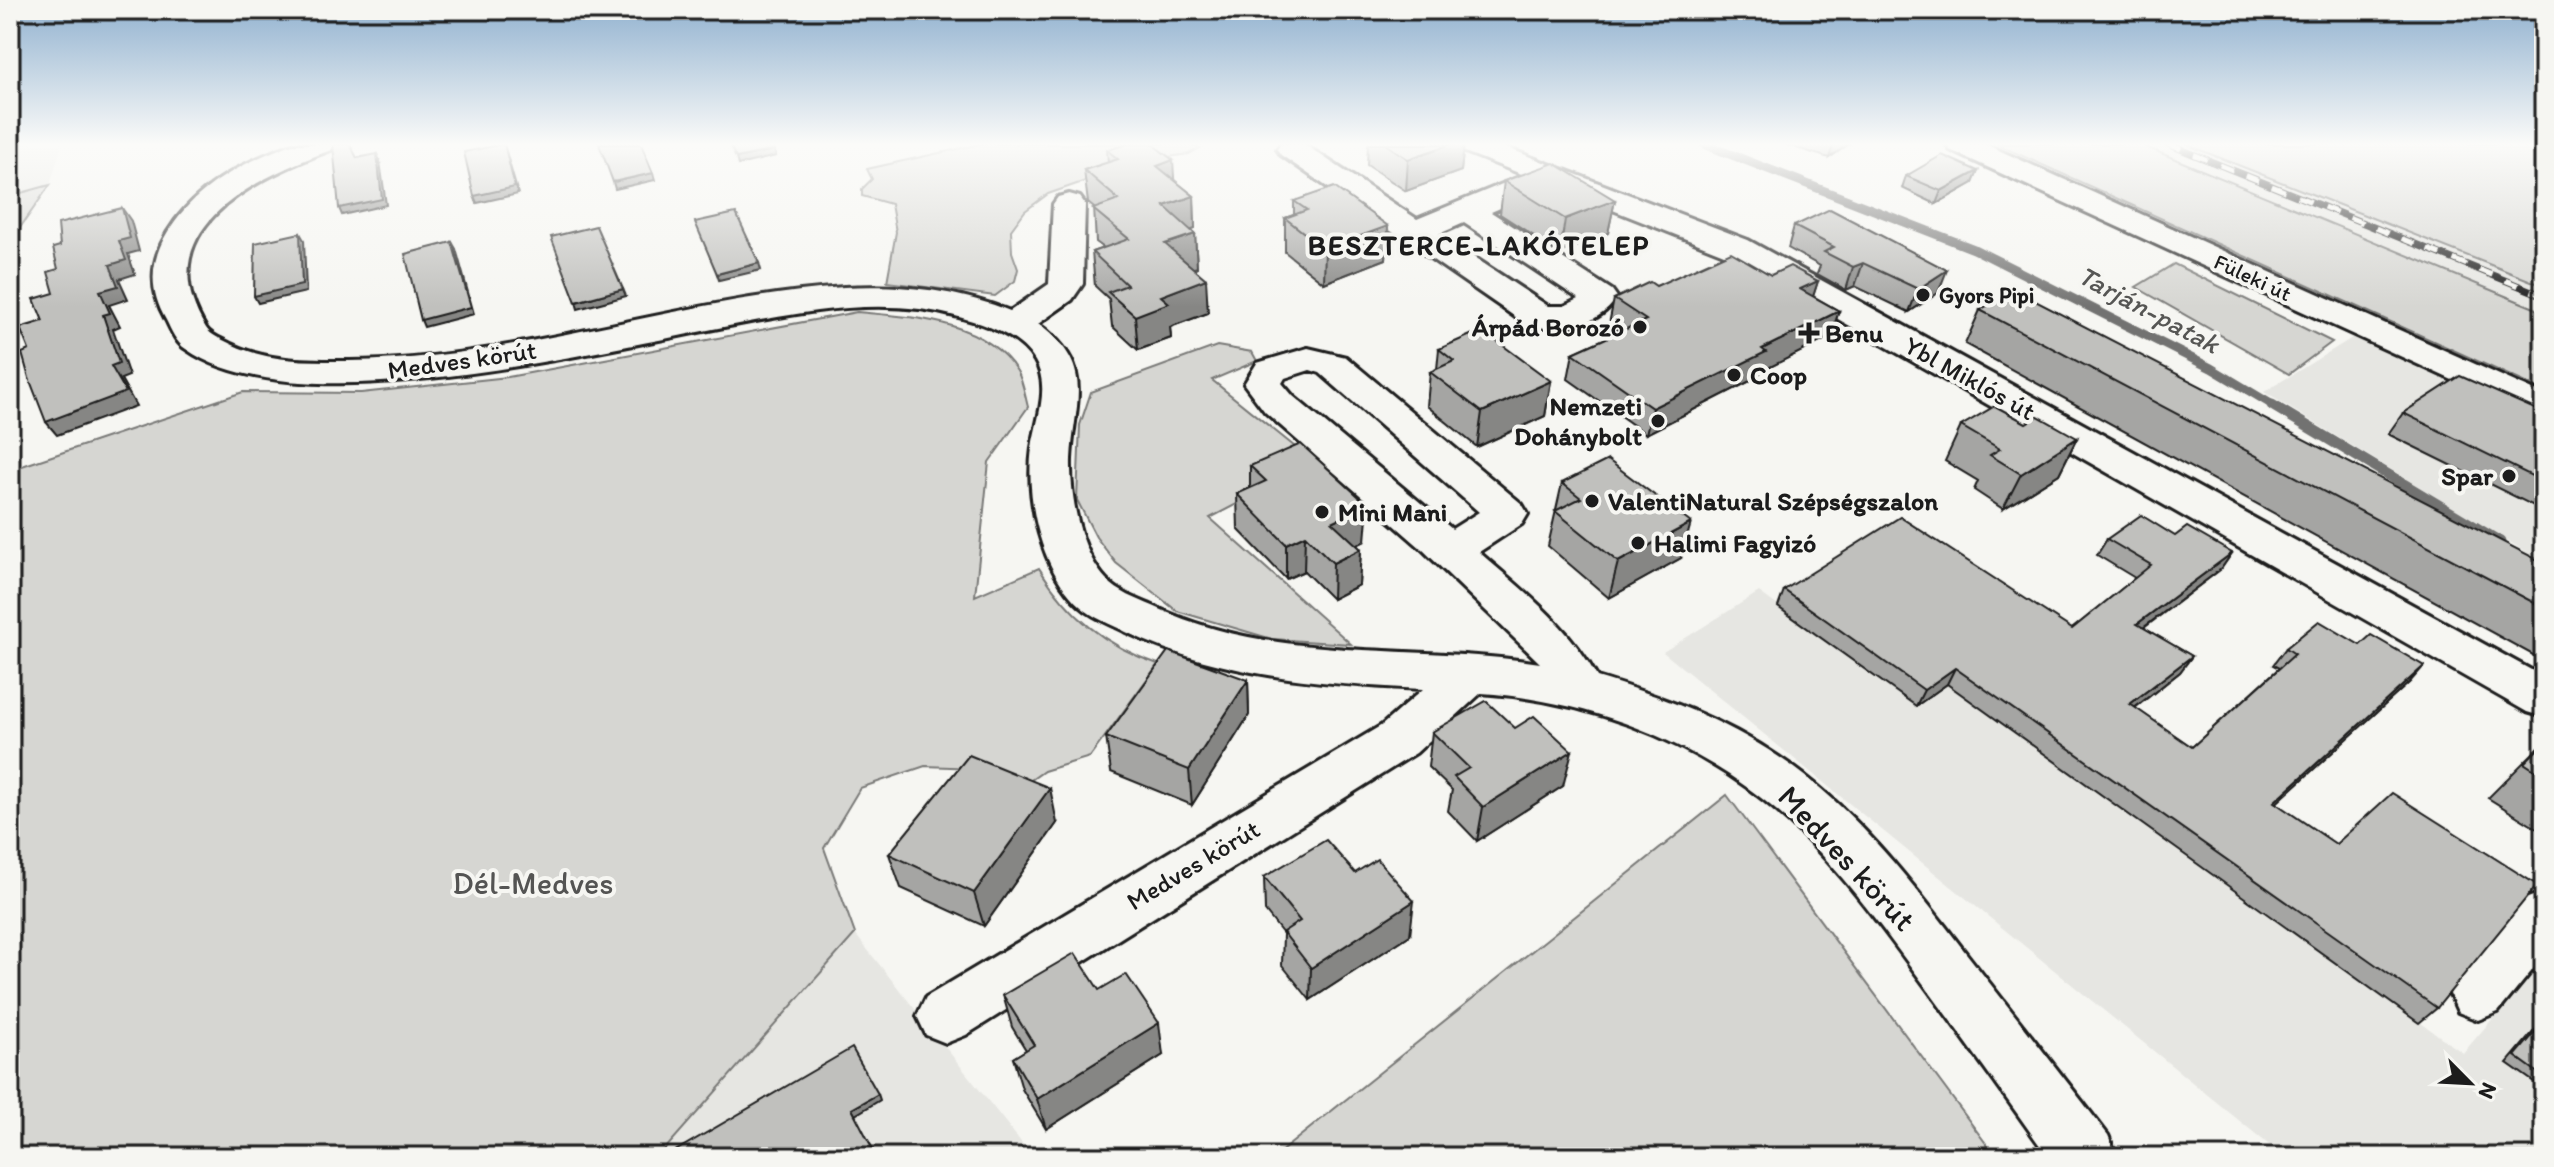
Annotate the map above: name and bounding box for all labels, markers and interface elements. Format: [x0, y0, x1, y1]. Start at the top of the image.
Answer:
district label: BESZTERCE-LAKÓTELEP [1308, 228, 1650, 262]
street label: Füleki út [2210, 248, 2296, 307]
water label: Tarján-patak [2072, 258, 2227, 361]
place label: Gyors Pipi [1939, 282, 2034, 309]
marker: Gyors Pipi [1914, 286, 1932, 304]
place label: Árpád Borozó [1471, 311, 1624, 343]
place label: Benu [1825, 317, 1884, 349]
marker: Árpád Borozó [1631, 318, 1649, 336]
marker: Benu [1800, 324, 1818, 342]
street label: Ybl Miklós út [1899, 329, 2041, 427]
street label: Medves körút [386, 334, 539, 386]
place label: Coop [1750, 359, 1807, 391]
marker: Coop [1725, 366, 1743, 384]
place label: Nemzeti Dohánybolt [1514, 390, 1642, 452]
marker: Nemzeti Dohánybolt [1649, 412, 1667, 430]
place label: Spar [2441, 460, 2494, 492]
marker: Spar [2500, 467, 2518, 485]
place label: ValentiNatural Szépségszalon [1608, 485, 1938, 517]
marker: ValentiNatural Szépségszalon [1583, 492, 1601, 510]
place label: Mini Mani [1338, 496, 1447, 528]
marker: Mini Mani [1313, 503, 1331, 521]
place label: Halimi Fagyizó [1654, 527, 1816, 559]
marker: Halimi Fagyizó [1629, 534, 1647, 552]
street label: Medves körút [1770, 778, 1924, 938]
street label: Medves körút [1121, 813, 1266, 917]
park label: Dél-Medves [453, 864, 613, 902]
north arrow [2430, 1043, 2510, 1123]
text: N [2472, 1079, 2503, 1103]

